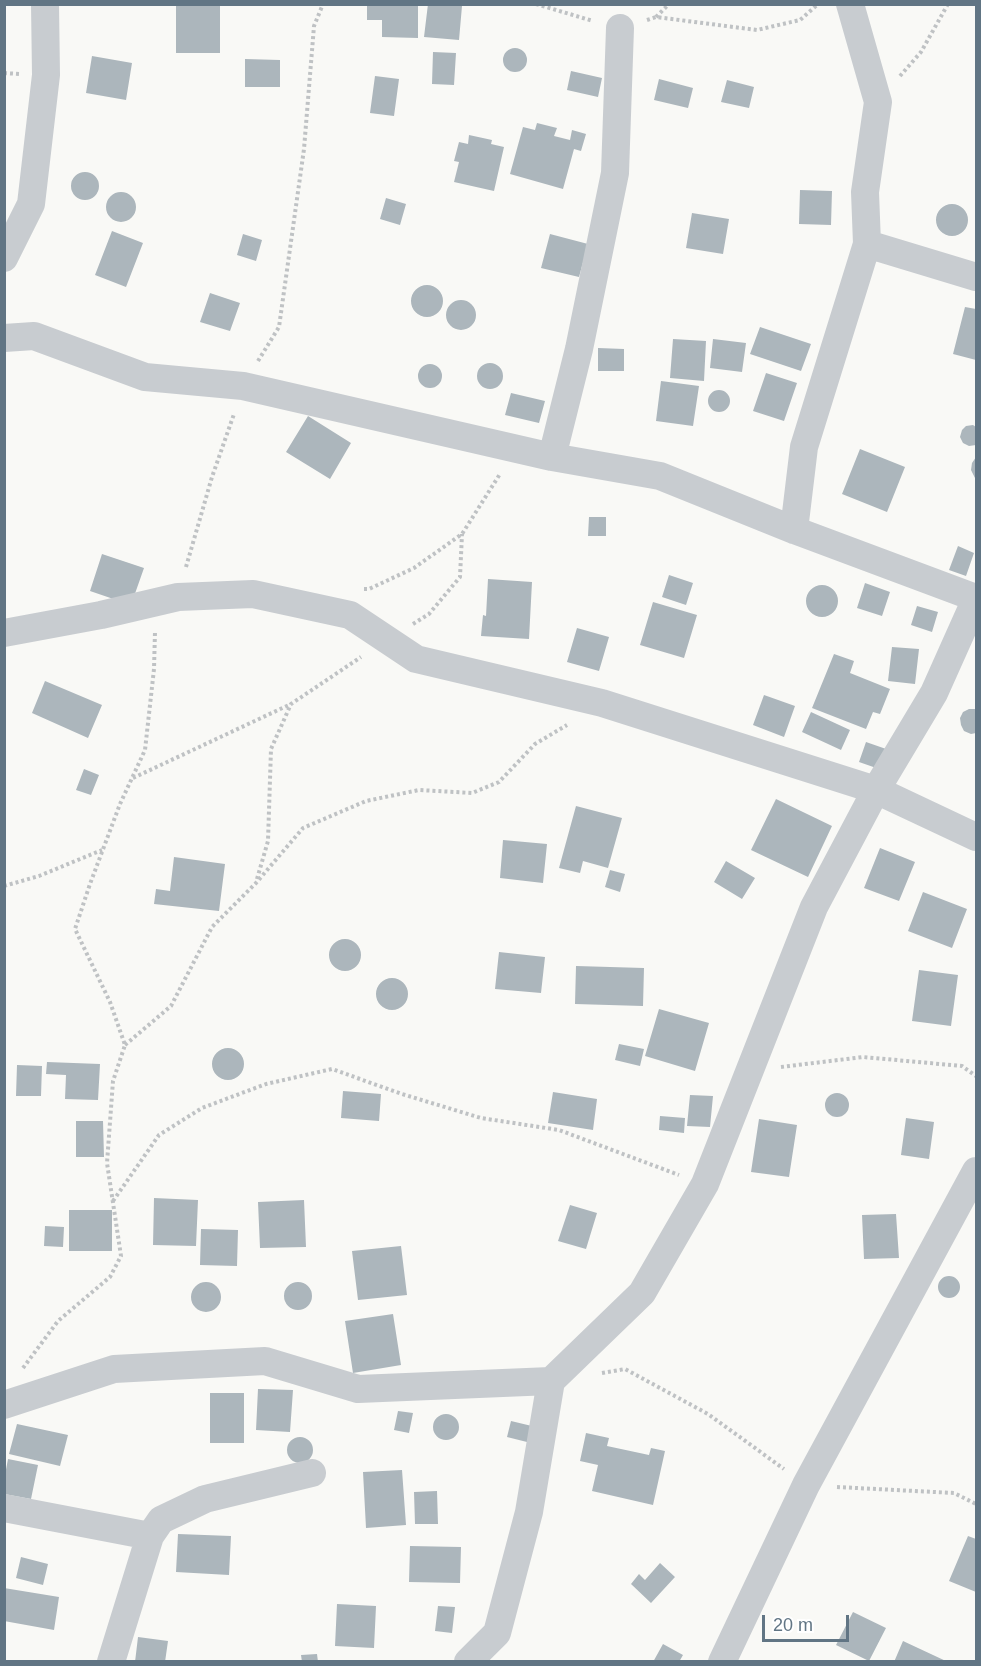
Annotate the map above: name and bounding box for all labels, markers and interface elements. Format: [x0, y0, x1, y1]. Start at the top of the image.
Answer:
scale bar [765, 1603, 852, 1641]
text: 20 m [773, 1615, 813, 1635]

